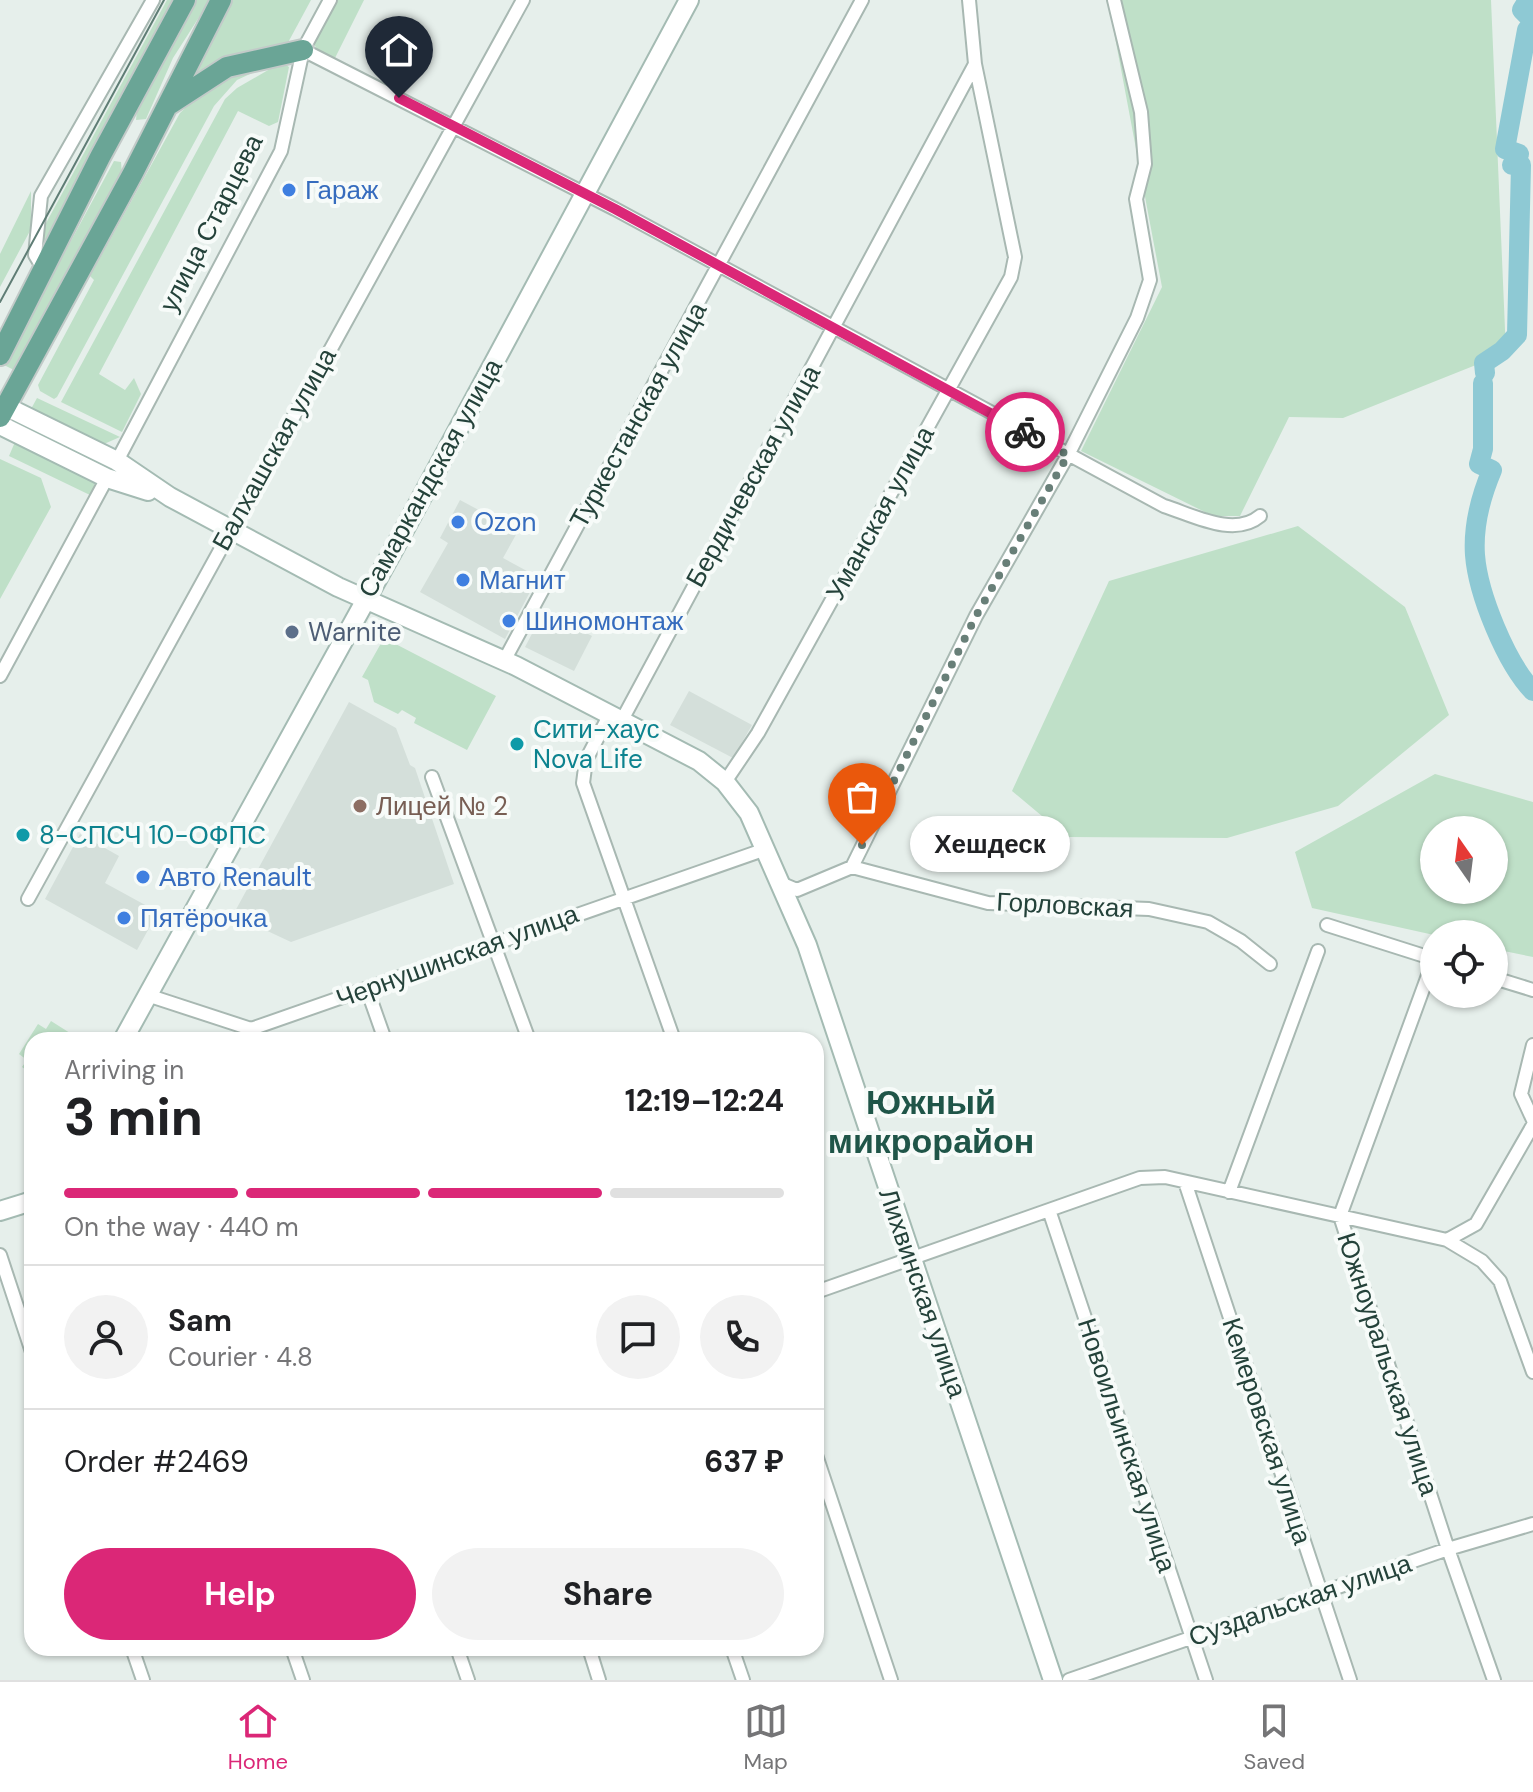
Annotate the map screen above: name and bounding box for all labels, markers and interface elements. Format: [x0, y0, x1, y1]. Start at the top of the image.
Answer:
pin [365, 16, 433, 98]
icon: home [377, 28, 421, 72]
street label: улица Старцева [152, 128, 271, 317]
place label: Гараж [305, 173, 379, 207]
marker: Гараж [280, 181, 298, 199]
street label: Туркестанская улица [562, 296, 714, 534]
street label: Балхашская улица [204, 341, 344, 556]
street label: Самаркандская улица [350, 352, 510, 604]
street label: Бердичевская улица [678, 359, 828, 593]
courier [985, 392, 1065, 472]
icon: bike [1003, 410, 1047, 454]
street label: Уманская улица [818, 419, 942, 606]
place label: Ozon [474, 505, 536, 539]
marker: Ozon [449, 513, 467, 531]
place label: Магнит [479, 563, 566, 597]
marker: Магнит [454, 571, 472, 589]
place label: Шинoмонтаж [525, 604, 684, 638]
marker: Шинoмонтаж [500, 612, 518, 630]
place label: Warnite [308, 615, 401, 649]
marker: Warnite [283, 623, 301, 641]
place label: Сити-хаус Nova Life [533, 712, 659, 776]
marker: Сити-хаус Nova Life [508, 735, 526, 753]
pin [828, 763, 896, 845]
icon: bag [840, 775, 884, 819]
place label: Лицей № 2 [376, 789, 508, 823]
marker: Лицей № 2 [351, 797, 369, 815]
north arrow [1420, 816, 1508, 904]
map controls [1420, 816, 1508, 1008]
callout: Хешдеск [910, 817, 1070, 873]
place label: 8-СПСЧ 10-ОФПС [39, 818, 266, 852]
marker: 8-СПСЧ 10-ОФПС [14, 826, 32, 844]
text: Хешдеск [934, 827, 1046, 861]
place label: Авто Renault [159, 860, 312, 894]
marker: Авто Renault [134, 868, 152, 886]
street label: Горловская [996, 884, 1134, 926]
street label: Чернушинская улица [331, 896, 583, 1016]
place label: Пятёрочка [140, 901, 268, 935]
marker: Пятёрочка [115, 909, 133, 927]
button: locate [1420, 920, 1508, 1008]
text: Arriving in [64, 1053, 184, 1087]
district label: Южный микрорайон [828, 1080, 1034, 1164]
text: 12:19–12:24 [625, 1081, 784, 1120]
text: 3 min [64, 1083, 203, 1151]
street label: Лихвинская улица [871, 1184, 975, 1403]
text: On the way · 440 m [64, 1210, 299, 1244]
street label: Южноуральская улица [1329, 1228, 1447, 1500]
button: person [64, 1295, 148, 1379]
button: chat [596, 1295, 680, 1379]
button: phone [700, 1295, 784, 1379]
text: Sam [168, 1301, 232, 1340]
street label: Кемеровская улица [1214, 1313, 1320, 1549]
street label: Новоильинская улица [1070, 1314, 1184, 1577]
text: Courier · 4.8 [168, 1340, 313, 1374]
text: Order #2469 [64, 1442, 249, 1481]
text: 637 ₽ [704, 1442, 784, 1481]
street label: Суздальская улица [1184, 1546, 1416, 1654]
button: Help [64, 1548, 416, 1640]
button: Share [432, 1548, 784, 1640]
tab: Home [228, 1699, 288, 1776]
tab: Map [744, 1699, 788, 1776]
tab: Saved [1243, 1699, 1305, 1776]

